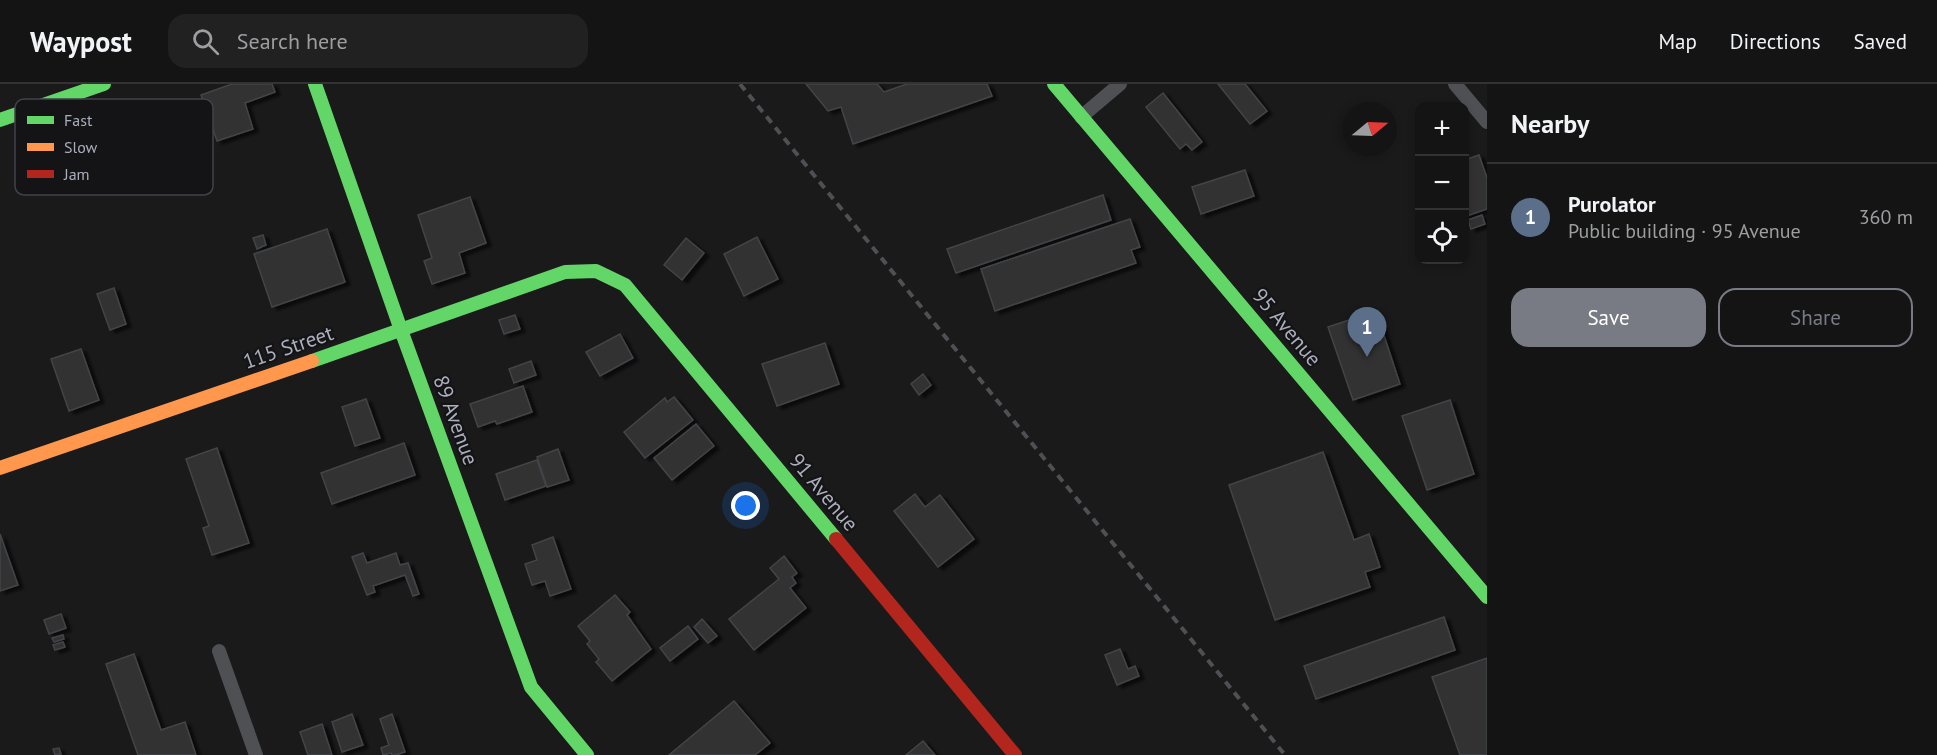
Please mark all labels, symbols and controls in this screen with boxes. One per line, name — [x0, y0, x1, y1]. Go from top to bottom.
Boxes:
search box — [168, 14, 588, 68]
text: Waypost — [30, 23, 132, 60]
icon: search — [189, 25, 222, 58]
text: Search here — [237, 27, 348, 55]
text: Map — [1658, 28, 1697, 55]
text: Directions — [1730, 28, 1821, 55]
text: Saved — [1854, 28, 1907, 55]
legend — [15, 99, 213, 195]
north arrow — [1343, 102, 1397, 156]
map controls — [1415, 102, 1469, 264]
button: + — [1415, 102, 1469, 156]
text: Nearby — [1511, 107, 1589, 140]
text: Fast — [64, 110, 93, 130]
text: Slow — [64, 137, 98, 157]
button: − — [1415, 156, 1469, 210]
text: Jam — [63, 164, 90, 184]
text: Purolator — [1568, 190, 1656, 218]
text: 1 — [1525, 204, 1536, 230]
text: 360 m — [1859, 204, 1913, 230]
button: locate — [1415, 210, 1469, 264]
text: Public building · 95 Avenue — [1568, 218, 1801, 244]
street label: 95 Avenue — [1247, 283, 1327, 371]
button: Save — [1511, 288, 1706, 347]
button: Share — [1718, 288, 1913, 347]
pin: 1 — [1348, 308, 1386, 357]
street label: 115 Street — [239, 319, 337, 375]
street label: 89 Avenue — [427, 371, 485, 469]
street label: 91 Avenue — [784, 448, 864, 536]
your location — [731, 491, 760, 520]

